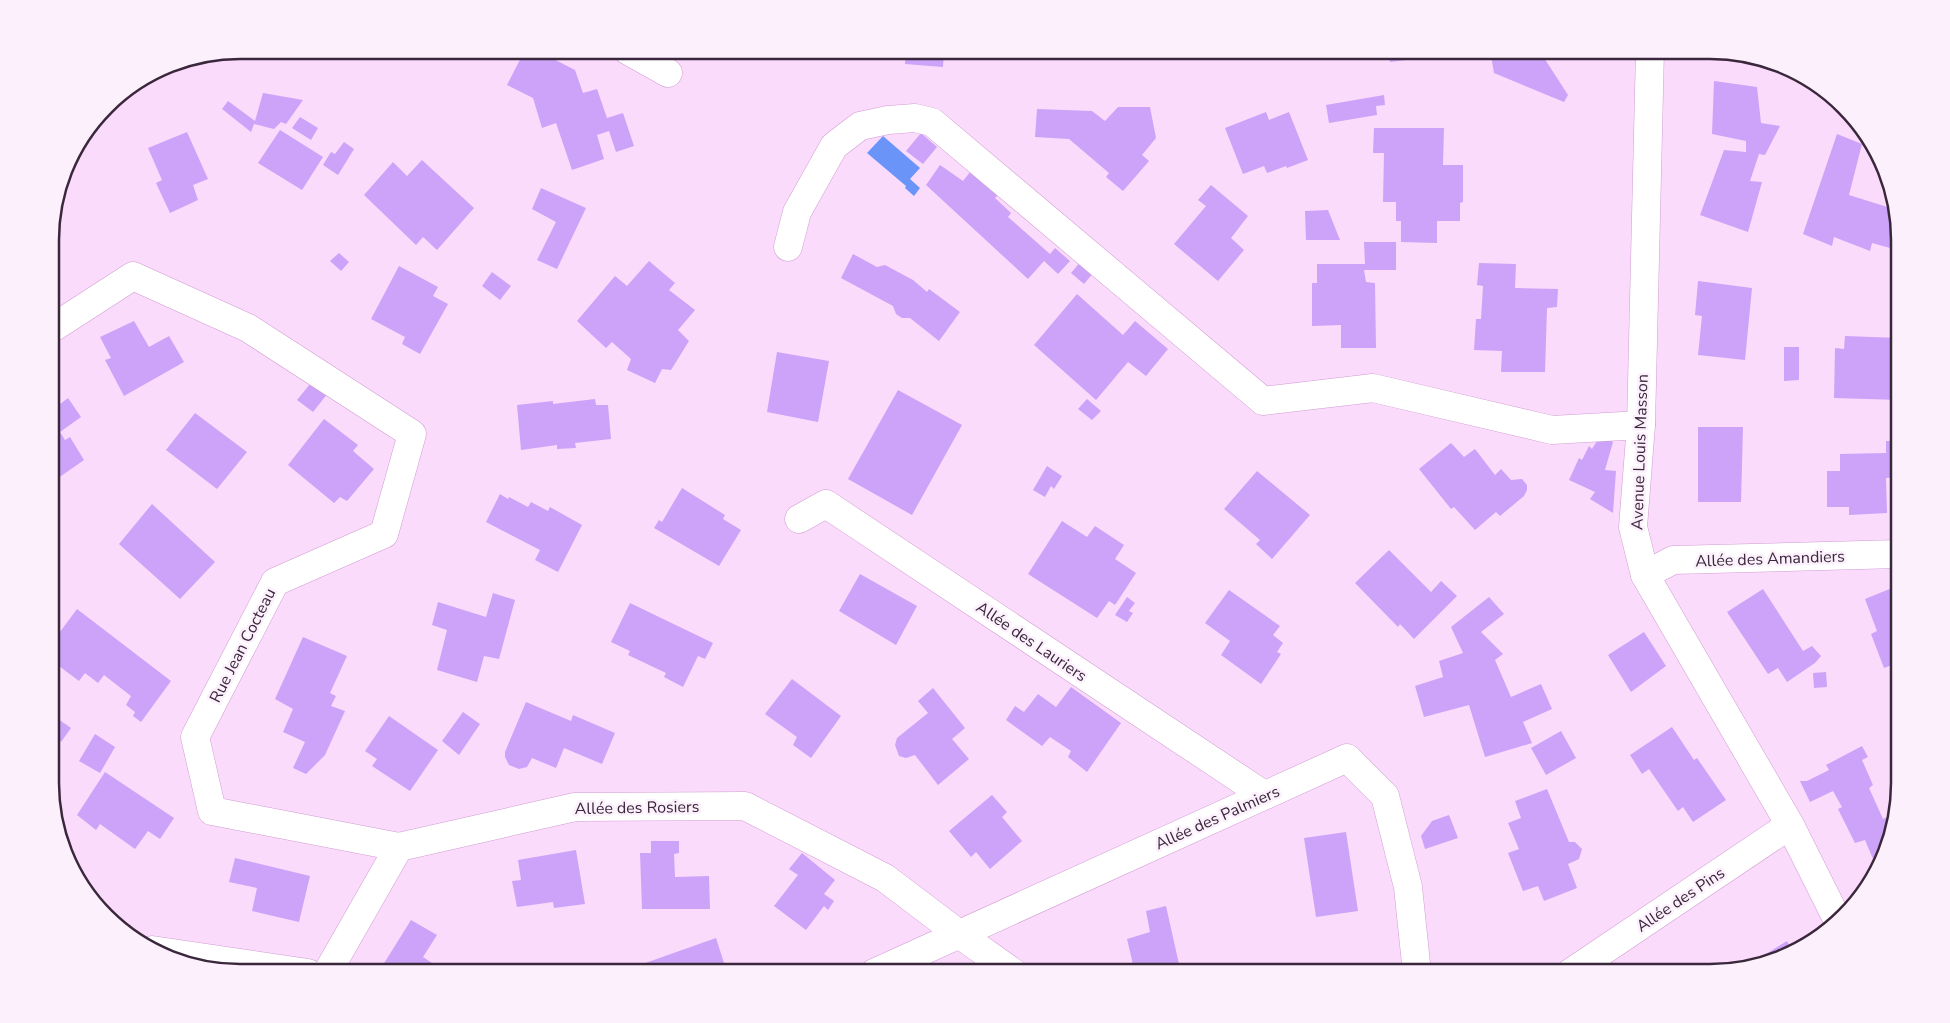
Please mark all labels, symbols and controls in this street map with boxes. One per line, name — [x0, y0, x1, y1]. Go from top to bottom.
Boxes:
street label: Avenue Louis Masson — [1626, 374, 1654, 530]
street label: Allée des Amandiers — [1695, 545, 1845, 573]
street label: Rue Jean Cocteau — [205, 584, 281, 706]
street label: Allée des Lauriers — [972, 597, 1091, 687]
street label: Allée des Palmiers — [1152, 781, 1283, 855]
street label: Allée des Rosiers — [575, 796, 699, 820]
street label: Allée des Pins — [1632, 862, 1729, 938]

